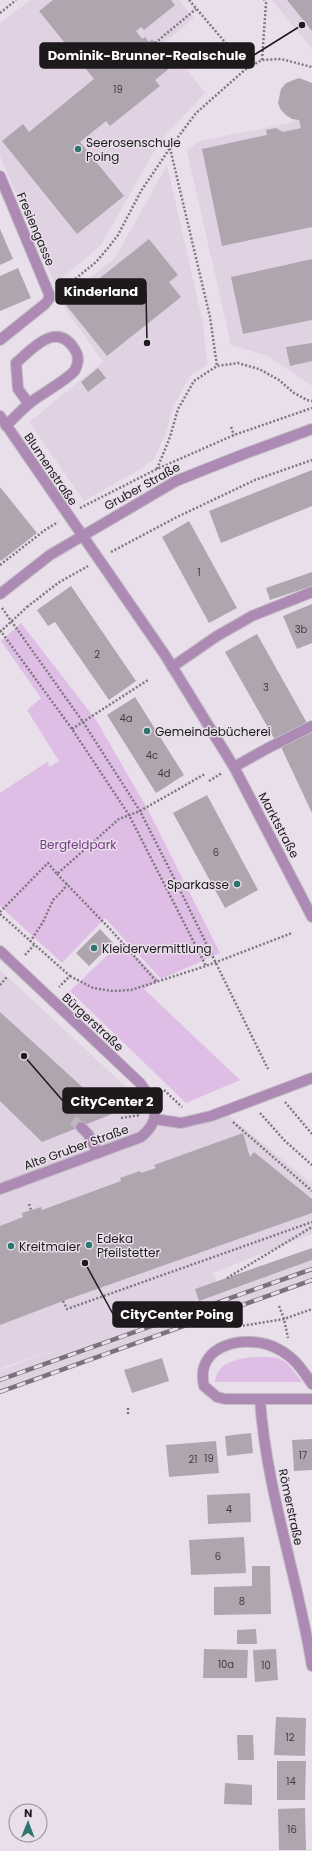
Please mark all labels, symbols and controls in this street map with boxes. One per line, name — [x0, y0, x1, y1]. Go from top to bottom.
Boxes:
callout: Dominik-Brunner-Realschule — [40, 43, 254, 68]
text: Dominik-Brunner-Realschule — [48, 46, 246, 65]
house number: 19 — [113, 82, 123, 97]
place label: Seerosenschule Poing — [86, 134, 181, 165]
marker: Seerosenschule Poing — [73, 144, 83, 154]
street label: Fresiengasse — [13, 190, 59, 268]
callout: Kinderland — [56, 279, 146, 304]
text: Kinderland — [64, 282, 138, 301]
street label: Blumenstraße — [20, 429, 82, 509]
street label: Gruber Straße — [101, 458, 183, 514]
house number: 1 — [197, 565, 201, 580]
house number: 3b — [295, 622, 308, 637]
house number: 2 — [94, 647, 100, 662]
house number: 3 — [263, 680, 269, 695]
house number: 4a — [119, 711, 133, 726]
place label: Gemeindebücherei — [155, 723, 271, 740]
marker: Gemeindebücherei — [142, 726, 152, 736]
house number: 4c — [146, 748, 158, 763]
house number: 4d — [157, 766, 171, 781]
street label: Marktstraße — [255, 789, 303, 861]
park label: Bergfeldpark — [40, 836, 117, 853]
house number: 6 — [213, 845, 219, 860]
place label: Sparkasse — [167, 876, 229, 893]
marker: Sparkasse — [232, 879, 242, 889]
place label: Kleidervermittlung — [102, 940, 212, 957]
marker: Kleidervermittlung — [89, 943, 99, 953]
street label: Bürgerstraße — [59, 989, 127, 1055]
callout: CityCenter 2 — [63, 1088, 162, 1113]
text: CityCenter 2 — [71, 1092, 154, 1111]
street label: Alte Gruber Straße — [21, 1120, 131, 1174]
place label: Edeka Pfeilstetter — [97, 1230, 160, 1261]
place label: Kreitmaier — [19, 1238, 81, 1255]
marker: Edeka Pfeilstetter — [84, 1240, 94, 1250]
marker: Kreitmaier — [6, 1241, 16, 1251]
callout: CityCenter Poing — [113, 1302, 242, 1327]
text: CityCenter Poing — [120, 1305, 234, 1324]
house number: 17 — [299, 1448, 308, 1463]
house number: 19 — [204, 1451, 214, 1466]
house number: 21 — [189, 1452, 197, 1467]
street label: Römerstraße — [275, 1467, 307, 1547]
house number: 4 — [226, 1502, 232, 1517]
house number: 6 — [215, 1549, 221, 1564]
house number: 8 — [239, 1594, 245, 1609]
house number: 10a — [218, 1657, 234, 1672]
house number: 10 — [261, 1658, 271, 1673]
house number: 12 — [286, 1730, 295, 1745]
house number: 14 — [286, 1774, 296, 1789]
north arrow — [8, 1803, 48, 1843]
text: N — [24, 1805, 32, 1821]
house number: 16 — [287, 1822, 297, 1837]

